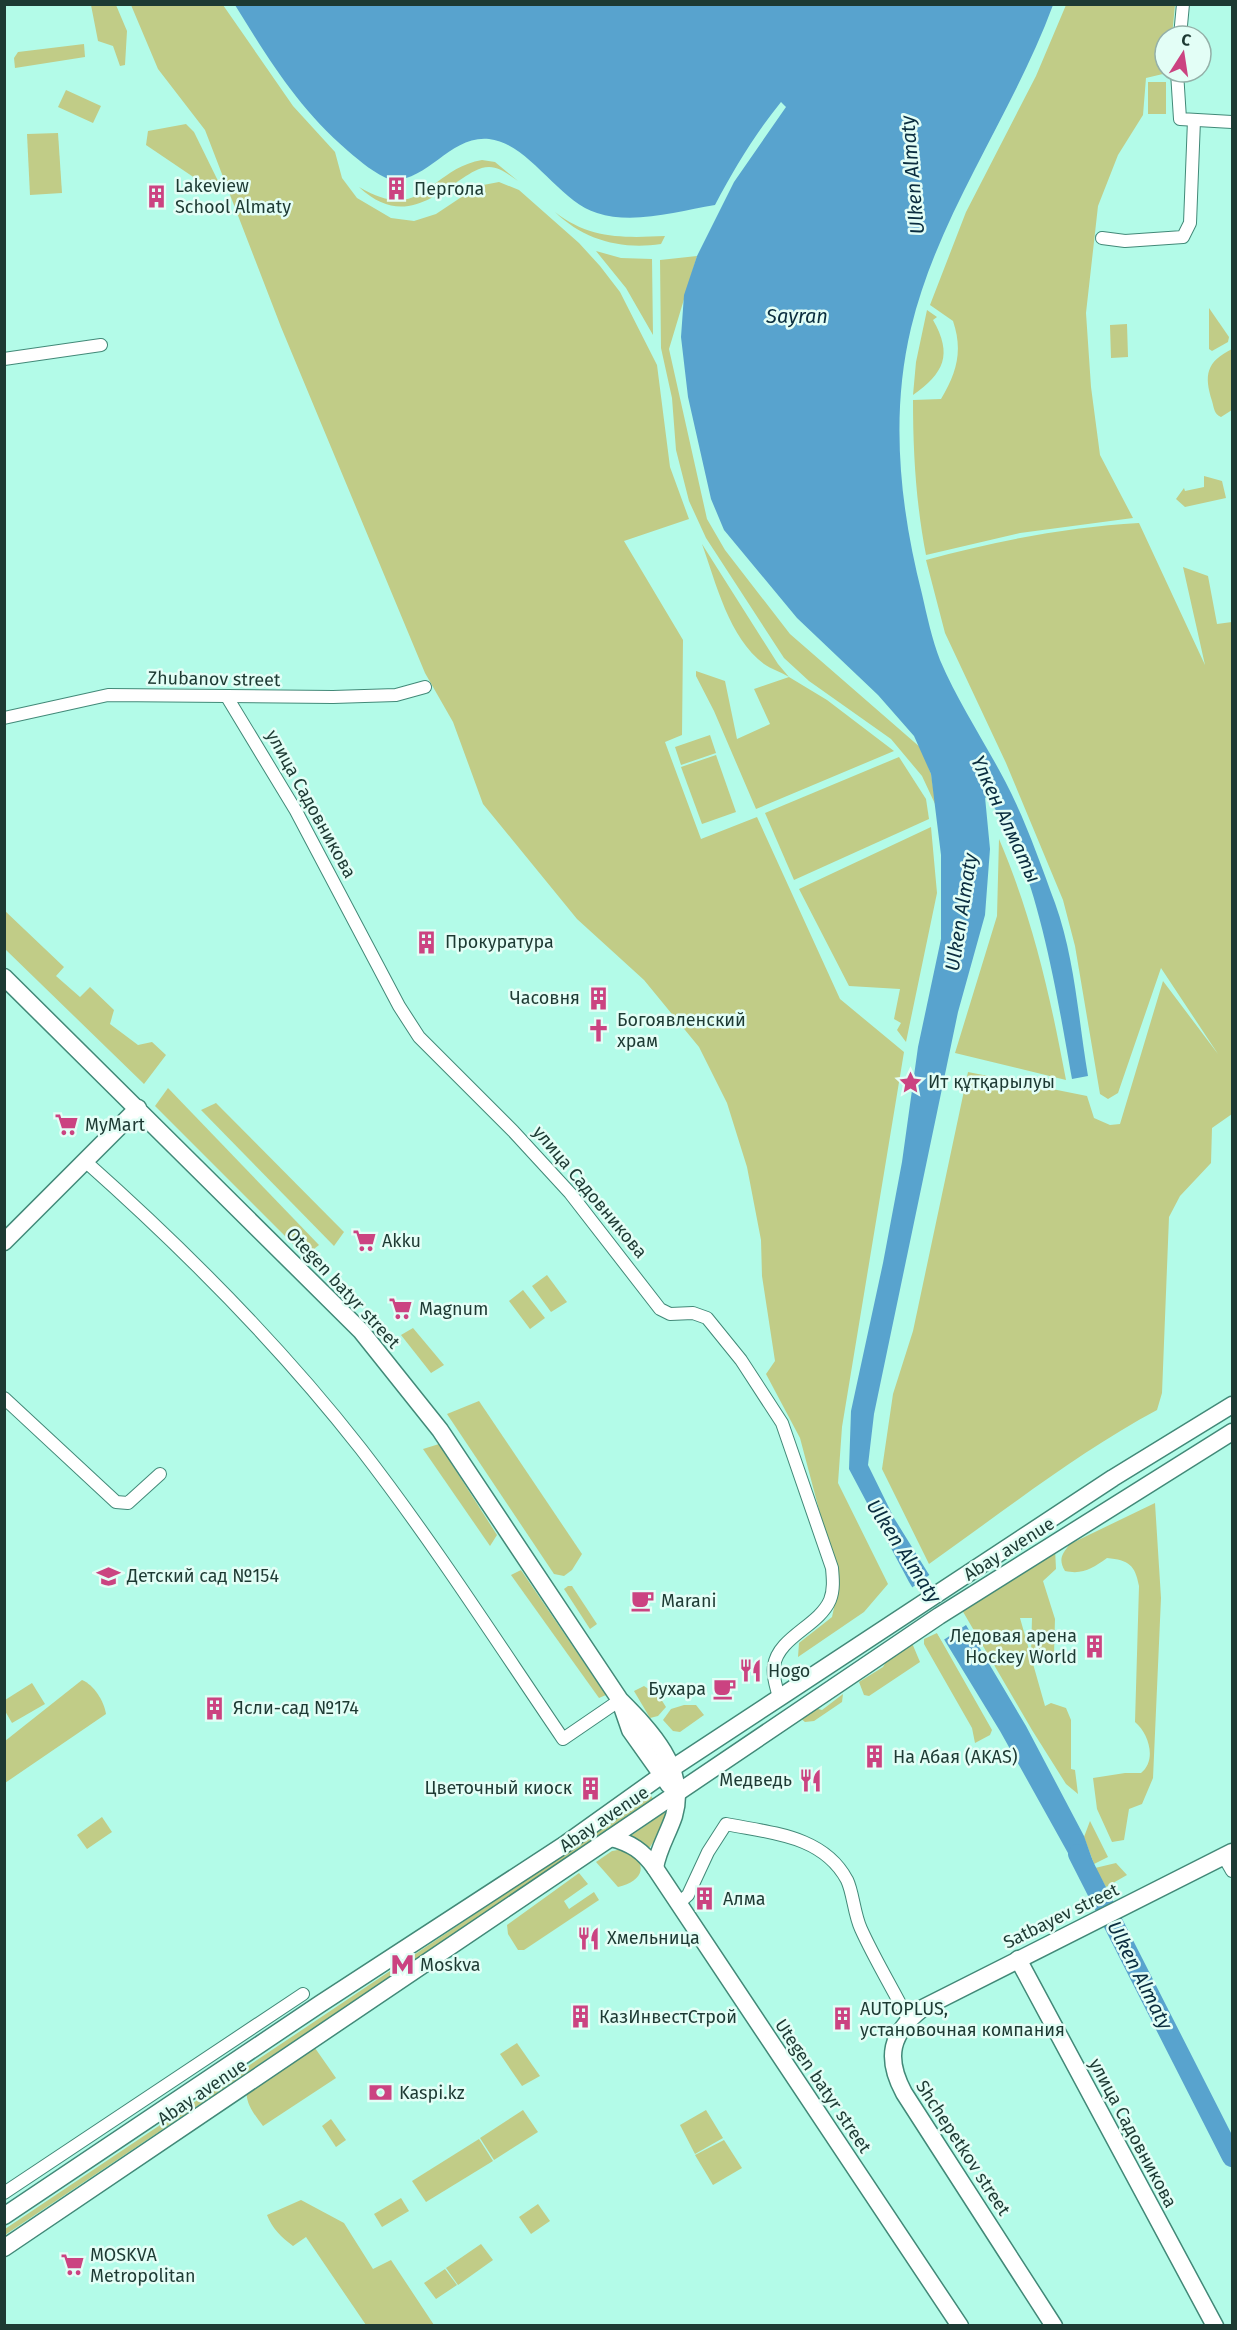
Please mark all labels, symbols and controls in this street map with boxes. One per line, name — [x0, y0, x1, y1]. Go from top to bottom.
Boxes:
north arrow — [1153, 24, 1213, 84]
text: С — [1180, 30, 1193, 50]
water label: Ulken Almaty — [895, 113, 929, 235]
place label: Lakeview School Almaty — [175, 175, 291, 218]
building icon: Пергола — [383, 176, 409, 202]
place label: Пергола — [414, 178, 484, 200]
building icon: Lakeview School Almaty — [144, 183, 170, 209]
water label: Sayran — [765, 304, 828, 328]
street label: Zhubanov street — [147, 667, 281, 691]
street label: улица Садовникова — [261, 726, 361, 882]
water label: Үлкен Алматы — [966, 752, 1046, 886]
water label: Ulken Almaty — [940, 850, 982, 973]
building icon: Прокуратура — [414, 929, 440, 955]
place label: Прокуратура — [445, 931, 554, 953]
building icon: Часовня — [585, 985, 611, 1011]
place label: Часовня — [510, 987, 580, 1009]
place label: Богоявленский храм — [617, 1009, 746, 1052]
church icon: Богоявленский храм — [586, 1017, 612, 1043]
place icon: Ит құтқарылуы — [897, 1069, 923, 1095]
place label: Ит құтқарылуы — [928, 1071, 1055, 1093]
supermarket icon: MyMart — [54, 1112, 80, 1138]
place label: MyMart — [85, 1114, 146, 1136]
street label: улица Садовникова — [528, 1121, 652, 1263]
street label: Otegen batyr street — [281, 1223, 405, 1353]
supermarket icon: Akku — [351, 1228, 377, 1254]
place label: Akku — [382, 1230, 421, 1252]
supermarket icon: Magnum — [388, 1296, 414, 1322]
place label: Magnum — [419, 1298, 488, 1320]
water label: Ulken Almaty — [862, 1495, 947, 1609]
street label: Abay avenue — [960, 1512, 1058, 1586]
school or university icon: Детский сад №154 — [96, 1563, 122, 1589]
place label: Детский сад №154 — [126, 1565, 279, 1587]
cafe icon: Marani — [630, 1588, 656, 1614]
place label: Marani — [661, 1590, 717, 1612]
place label: Ледовая арена Hockey World — [950, 1625, 1077, 1668]
building icon: Ледовая арена Hockey World — [1082, 1633, 1108, 1659]
restaurant icon: Hogo — [737, 1658, 763, 1684]
place label: Hogo — [768, 1660, 810, 1682]
cafe icon: Бухара — [711, 1676, 737, 1702]
place label: Бухара — [648, 1678, 706, 1700]
building icon: Ясли-сад №174 — [202, 1695, 228, 1721]
place label: Ясли-сад №174 — [233, 1697, 359, 1719]
building icon: На Абая (AKAS) — [862, 1744, 888, 1770]
place label: На Абая (AKAS) — [893, 1746, 1018, 1768]
restaurant icon: Медведь — [797, 1767, 823, 1793]
place label: Медведь — [719, 1769, 792, 1791]
building icon: Цветочный киоск — [577, 1775, 603, 1801]
place label: Цветочный киоск — [424, 1777, 573, 1799]
street label: Abay avenue — [555, 1781, 653, 1857]
street label: Satbayev street — [1000, 1878, 1123, 1953]
building icon: Алма — [692, 1886, 718, 1912]
place label: Алма — [723, 1888, 766, 1910]
water label: Ulken Almaty — [1102, 1917, 1178, 2035]
restaurant icon: Хмельница — [576, 1925, 602, 1951]
place label: Хмельница — [607, 1927, 700, 1949]
metro station icon: Moskva — [389, 1952, 415, 1978]
place label: Moskva — [420, 1954, 481, 1976]
place label: AUTOPLUS, установочная компания — [860, 1998, 1065, 2041]
building icon: КазИнвестСтрой — [568, 2004, 594, 2030]
place label: КазИнвестСтрой — [599, 2006, 737, 2028]
building icon: AUTOPLUS, установочная компания — [829, 2006, 855, 2032]
street label: Utegen batyr street — [770, 2015, 876, 2158]
street label: Abay avenue — [153, 2054, 251, 2130]
street label: улица Садовникова — [1084, 2054, 1182, 2212]
street label: Shchepetkov street — [911, 2076, 1015, 2220]
bank icon: Kaspi.kz — [368, 2080, 394, 2106]
place label: Kaspi.kz — [399, 2082, 465, 2104]
place label: MOSKVA Metropolitan — [90, 2244, 196, 2287]
supermarket icon: MOSKVA Metropolitan — [59, 2252, 85, 2278]

